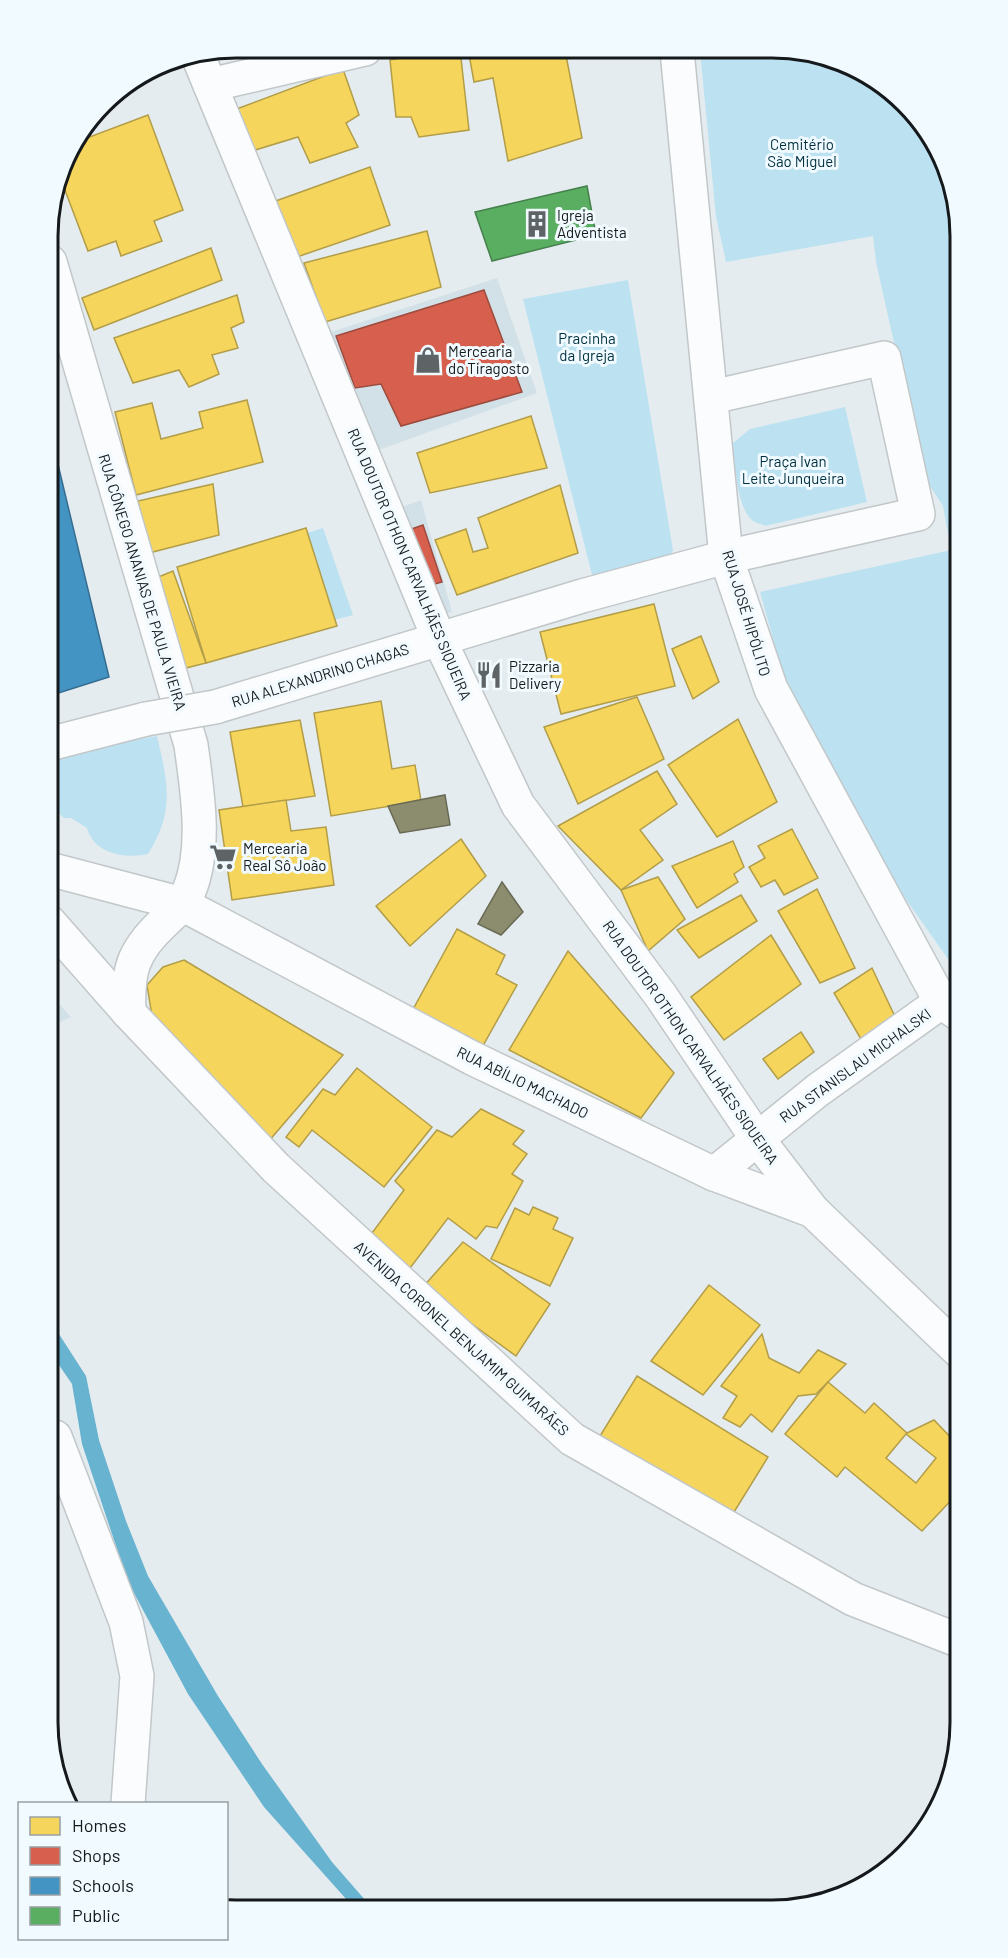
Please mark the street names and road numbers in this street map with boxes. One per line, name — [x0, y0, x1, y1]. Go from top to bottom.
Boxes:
street label: RUA DOUTOR OTHON CARVALHÃES SIQUEIRA — [344, 425, 476, 703]
street label: RUA CÔNEGO ANANIAS DE PAULA VIEIRA — [95, 452, 191, 712]
street label: RUA JOSÉ HIPÓLITO — [719, 548, 775, 678]
street label: RUA ALEXANDRINO CHAGAS — [229, 639, 411, 711]
street label: RUA DOUTOR OTHON CARVALHÃES SIQUEIRA — [599, 917, 783, 1167]
street label: RUA STANISLAU MICHALSKI — [776, 1004, 934, 1126]
street label: RUA ABÍLIO MACHADO — [454, 1042, 592, 1122]
street label: AVENIDA CORONEL BENJAMIM GUIMARÃES — [351, 1237, 573, 1439]

